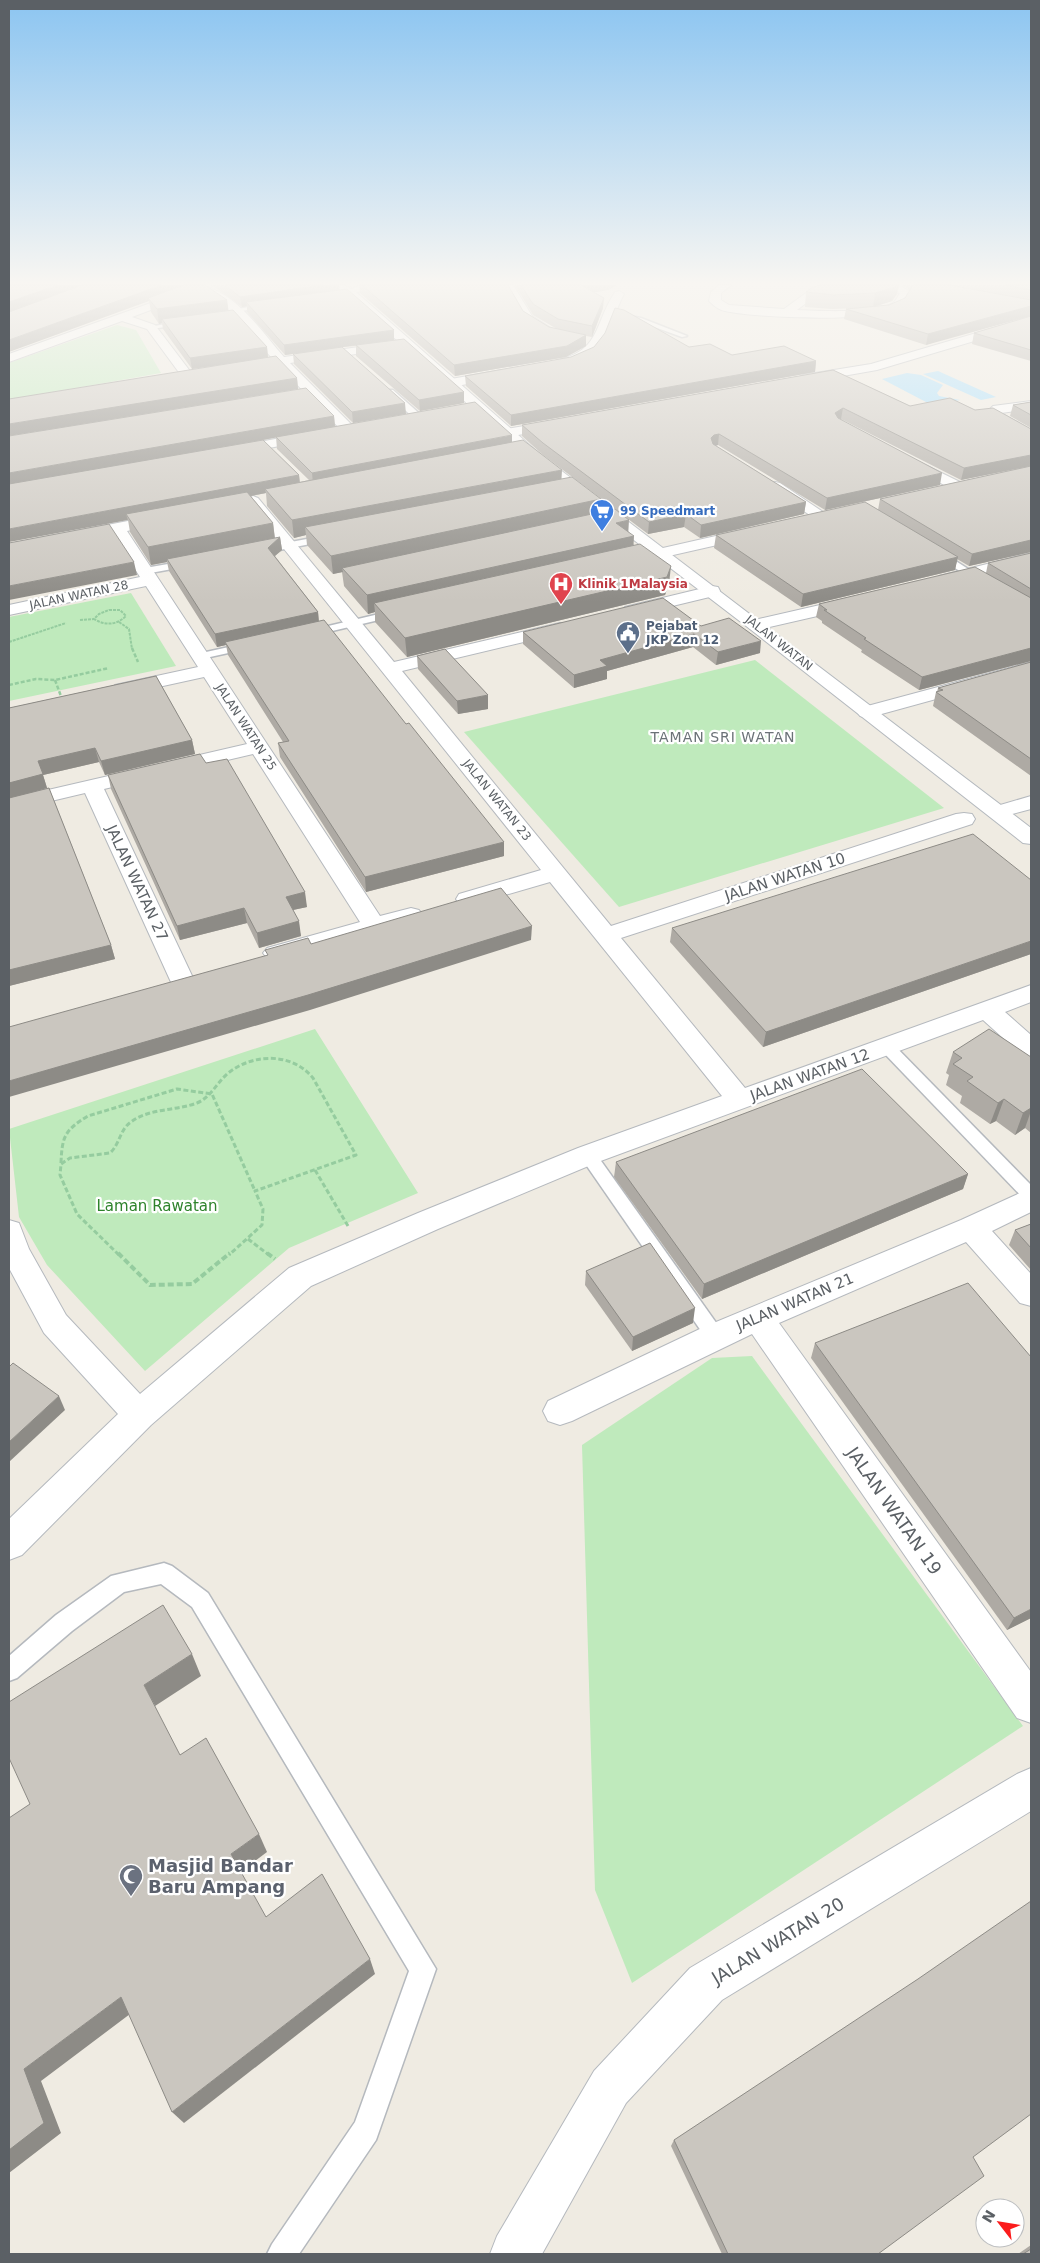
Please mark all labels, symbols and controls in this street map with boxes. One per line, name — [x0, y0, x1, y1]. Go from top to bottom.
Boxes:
supermarket icon: 99 Speedmart — [589, 498, 615, 532]
place label: 99 Speedmart — [620, 504, 715, 518]
hospital icon: Klinik 1Malaysia — [548, 571, 574, 605]
place label: Klinik 1Malaysia — [578, 577, 688, 591]
street label: JALAN WATAN 28 — [27, 578, 130, 613]
street label: JALAN WATAN — [742, 612, 815, 674]
place label: Pejabat JKP Zon 12 — [645, 619, 719, 647]
public building icon: Pejabat JKP Zon 12 — [615, 620, 641, 654]
street label: JALAN WATAN 25 — [212, 680, 279, 773]
district label: TAMAN SRI WATAN — [650, 729, 795, 745]
street label: JALAN WATAN 23 — [459, 756, 534, 844]
street label: JALAN WATAN 27 — [102, 821, 172, 944]
street label: JALAN WATAN 10 — [721, 849, 848, 905]
street label: JALAN WATAN 12 — [747, 1045, 872, 1105]
park label: Laman Rawatan — [97, 1197, 217, 1215]
street label: JALAN WATAN 21 — [733, 1269, 856, 1335]
street label: JALAN WATAN 19 — [842, 1442, 946, 1579]
place label: Masjid Bandar Baru Ampang — [148, 1855, 293, 1897]
mosque icon: Masjid Bandar Baru Ampang — [118, 1863, 144, 1897]
street label: JALAN WATAN 20 — [707, 1893, 848, 1989]
north arrow — [975, 2198, 1025, 2248]
text: N — [979, 2207, 999, 2225]

